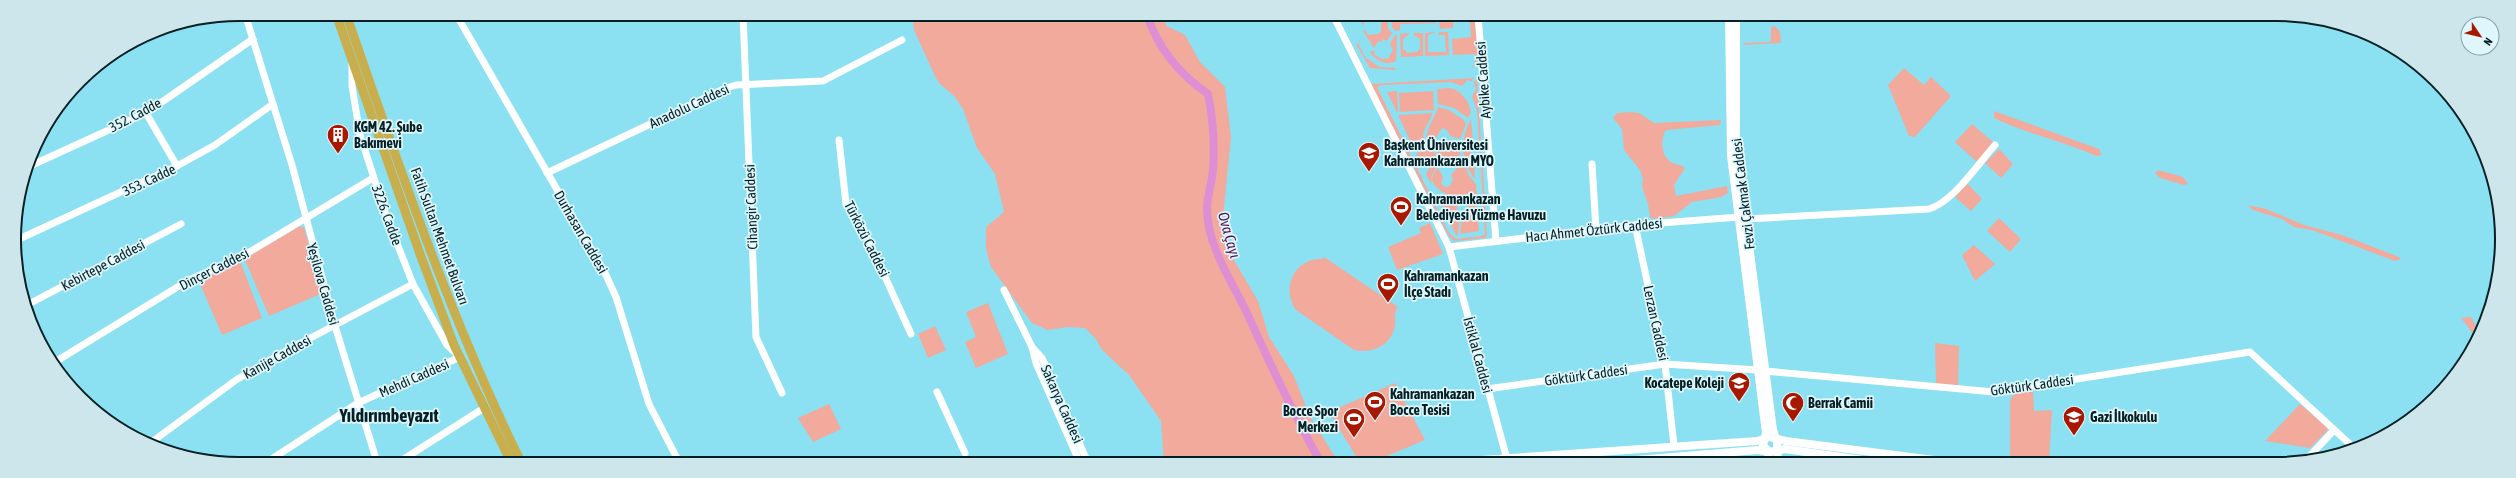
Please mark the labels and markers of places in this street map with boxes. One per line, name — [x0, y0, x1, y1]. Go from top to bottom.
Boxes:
place label: KGM 42. Şube Bakımevi — [354, 119, 422, 151]
building icon: KGM 42. Şube Bakımevi — [325, 122, 351, 155]
place label: Başkent Üniversitesi Kahramankazan MYO — [1384, 137, 1494, 169]
school or university icon: Başkent Üniversitesi Kahramankazan MYO — [1356, 140, 1382, 173]
place label: Kahramankazan Belediyesi Yüzme Havuzu — [1416, 191, 1546, 223]
sports icon: Kahramankazan Belediyesi Yüzme Havuzu — [1388, 194, 1414, 227]
place label: Kahramankazan İlçe Stadı — [1404, 268, 1489, 300]
sports icon: Kahramankazan İlçe Stadı — [1375, 271, 1401, 304]
school or university icon: Kocatepe Koleji — [1726, 370, 1752, 403]
place label: Kocatepe Koleji — [1644, 375, 1724, 391]
place label: Kahramankazan Bocce Tesisi — [1390, 386, 1475, 418]
sports icon: Kahramankazan Bocce Tesisi — [1362, 389, 1388, 422]
mosque icon: Berrak Camii — [1780, 390, 1806, 423]
place label: Berrak Camii — [1808, 395, 1873, 411]
place label: Bocce Spor Merkezi — [1283, 403, 1339, 435]
school or university icon: Gazi İlkokulu — [2061, 404, 2087, 437]
sports icon: Bocce Spor Merkezi — [1341, 406, 1367, 439]
place label: Gazi İlkokulu — [2090, 408, 2157, 425]

